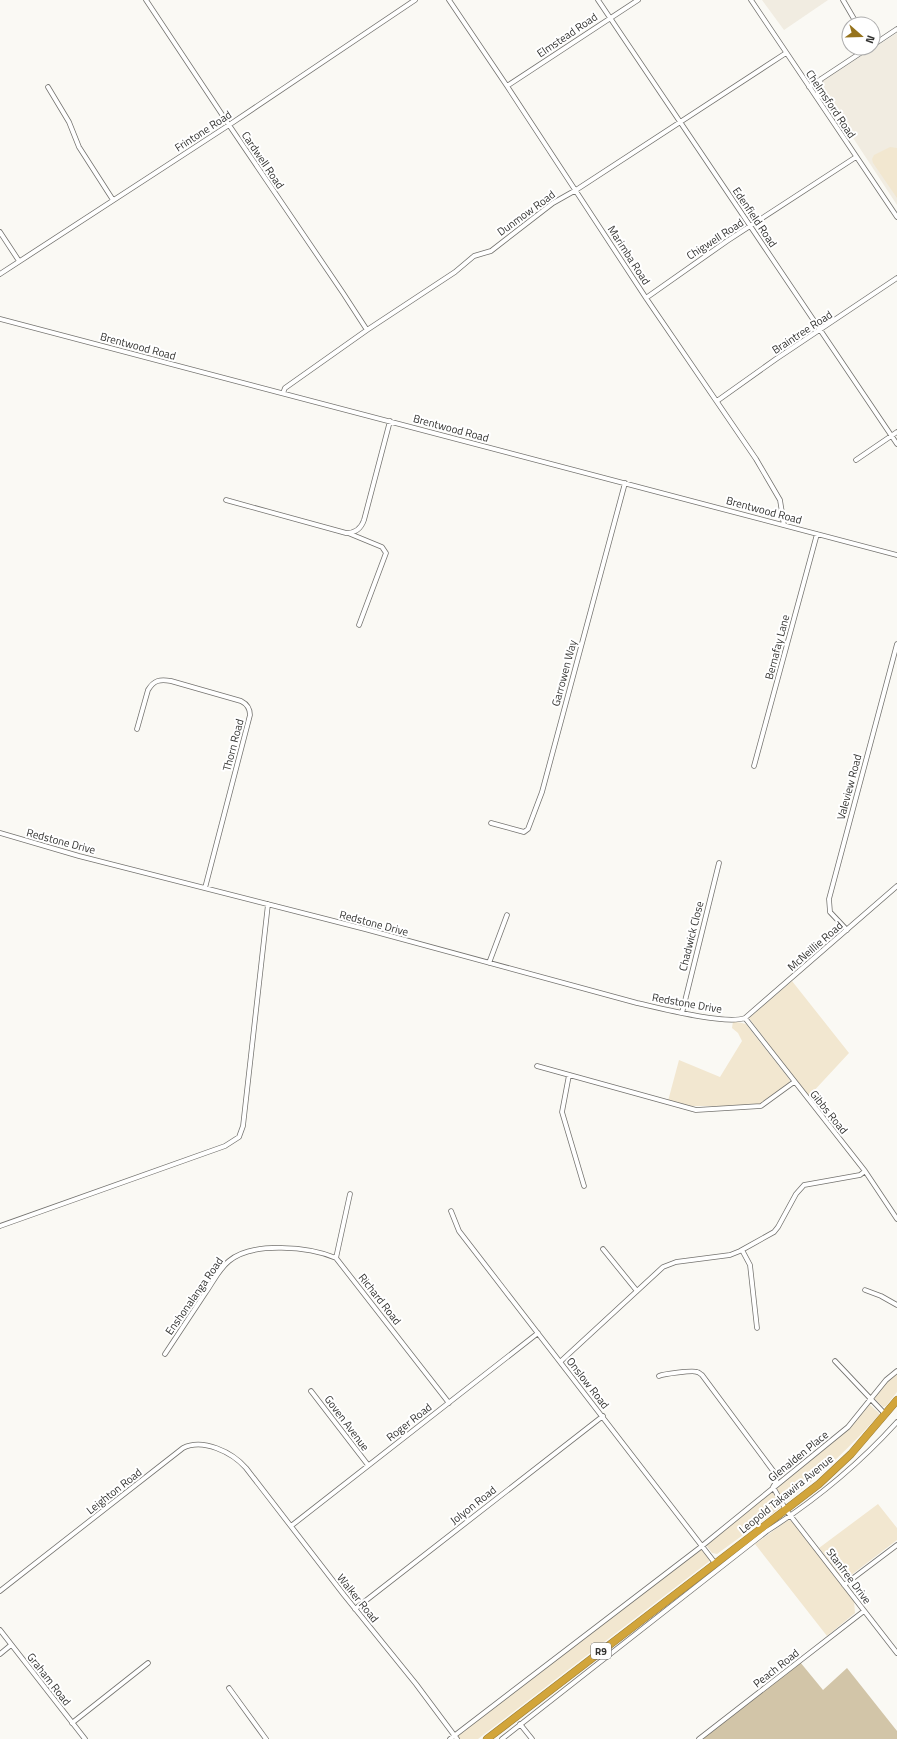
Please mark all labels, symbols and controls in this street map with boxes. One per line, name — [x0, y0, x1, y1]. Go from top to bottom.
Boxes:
street label: Elmstead Road — [534, 9, 601, 61]
north arrow — [841, 16, 881, 56]
text: N — [862, 33, 879, 46]
street label: Chelmsford Road — [802, 67, 860, 142]
street label: Frintone Road — [171, 106, 235, 155]
street label: Cardwell Road — [238, 128, 288, 192]
street label: Edenfield Road — [729, 184, 781, 250]
street label: Dunmow Road — [494, 186, 559, 240]
street label: Chigwell Road — [683, 214, 747, 263]
street label: Marimba Road — [604, 222, 654, 288]
street label: Braintree Road — [769, 306, 836, 358]
street label: Brentwood Road — [98, 328, 178, 364]
street label: Brentwood Road — [411, 410, 491, 446]
street label: Brentwood Road — [724, 492, 804, 528]
street label: Bernafay Lane — [761, 612, 793, 681]
street label: Garrowen Way — [547, 637, 581, 708]
street label: Thorn Road — [218, 717, 248, 773]
street label: Valeview Road — [833, 752, 866, 822]
street label: Redstone Drive — [25, 824, 98, 858]
street label: Chadwick Close — [675, 899, 708, 973]
street label: Redstone Drive — [338, 906, 411, 940]
street label: McNeillie Road — [784, 917, 846, 975]
street label: Redstone Drive — [651, 989, 724, 1017]
street label: Gibbs Road — [806, 1087, 852, 1137]
street label: Enshonalanga Road — [161, 1254, 227, 1338]
street label: Richard Road — [355, 1270, 405, 1328]
street label: Onslow Road — [563, 1354, 613, 1412]
street label: Goven Avenue — [321, 1392, 374, 1455]
street label: Roger Road — [383, 1399, 435, 1445]
street label: Glenalden Place — [764, 1426, 832, 1485]
street label: Leopold Takawira Avenue — [736, 1451, 837, 1537]
street label: Leighton Road — [83, 1464, 145, 1518]
street label: Jolyon Road — [447, 1482, 500, 1528]
street label: Stanfree Drive — [823, 1545, 876, 1608]
street label: Walker Road — [333, 1570, 383, 1626]
road number: R9 — [591, 1643, 611, 1659]
street label: Peach Road — [750, 1645, 803, 1691]
street label: Graham Road — [23, 1649, 75, 1709]

